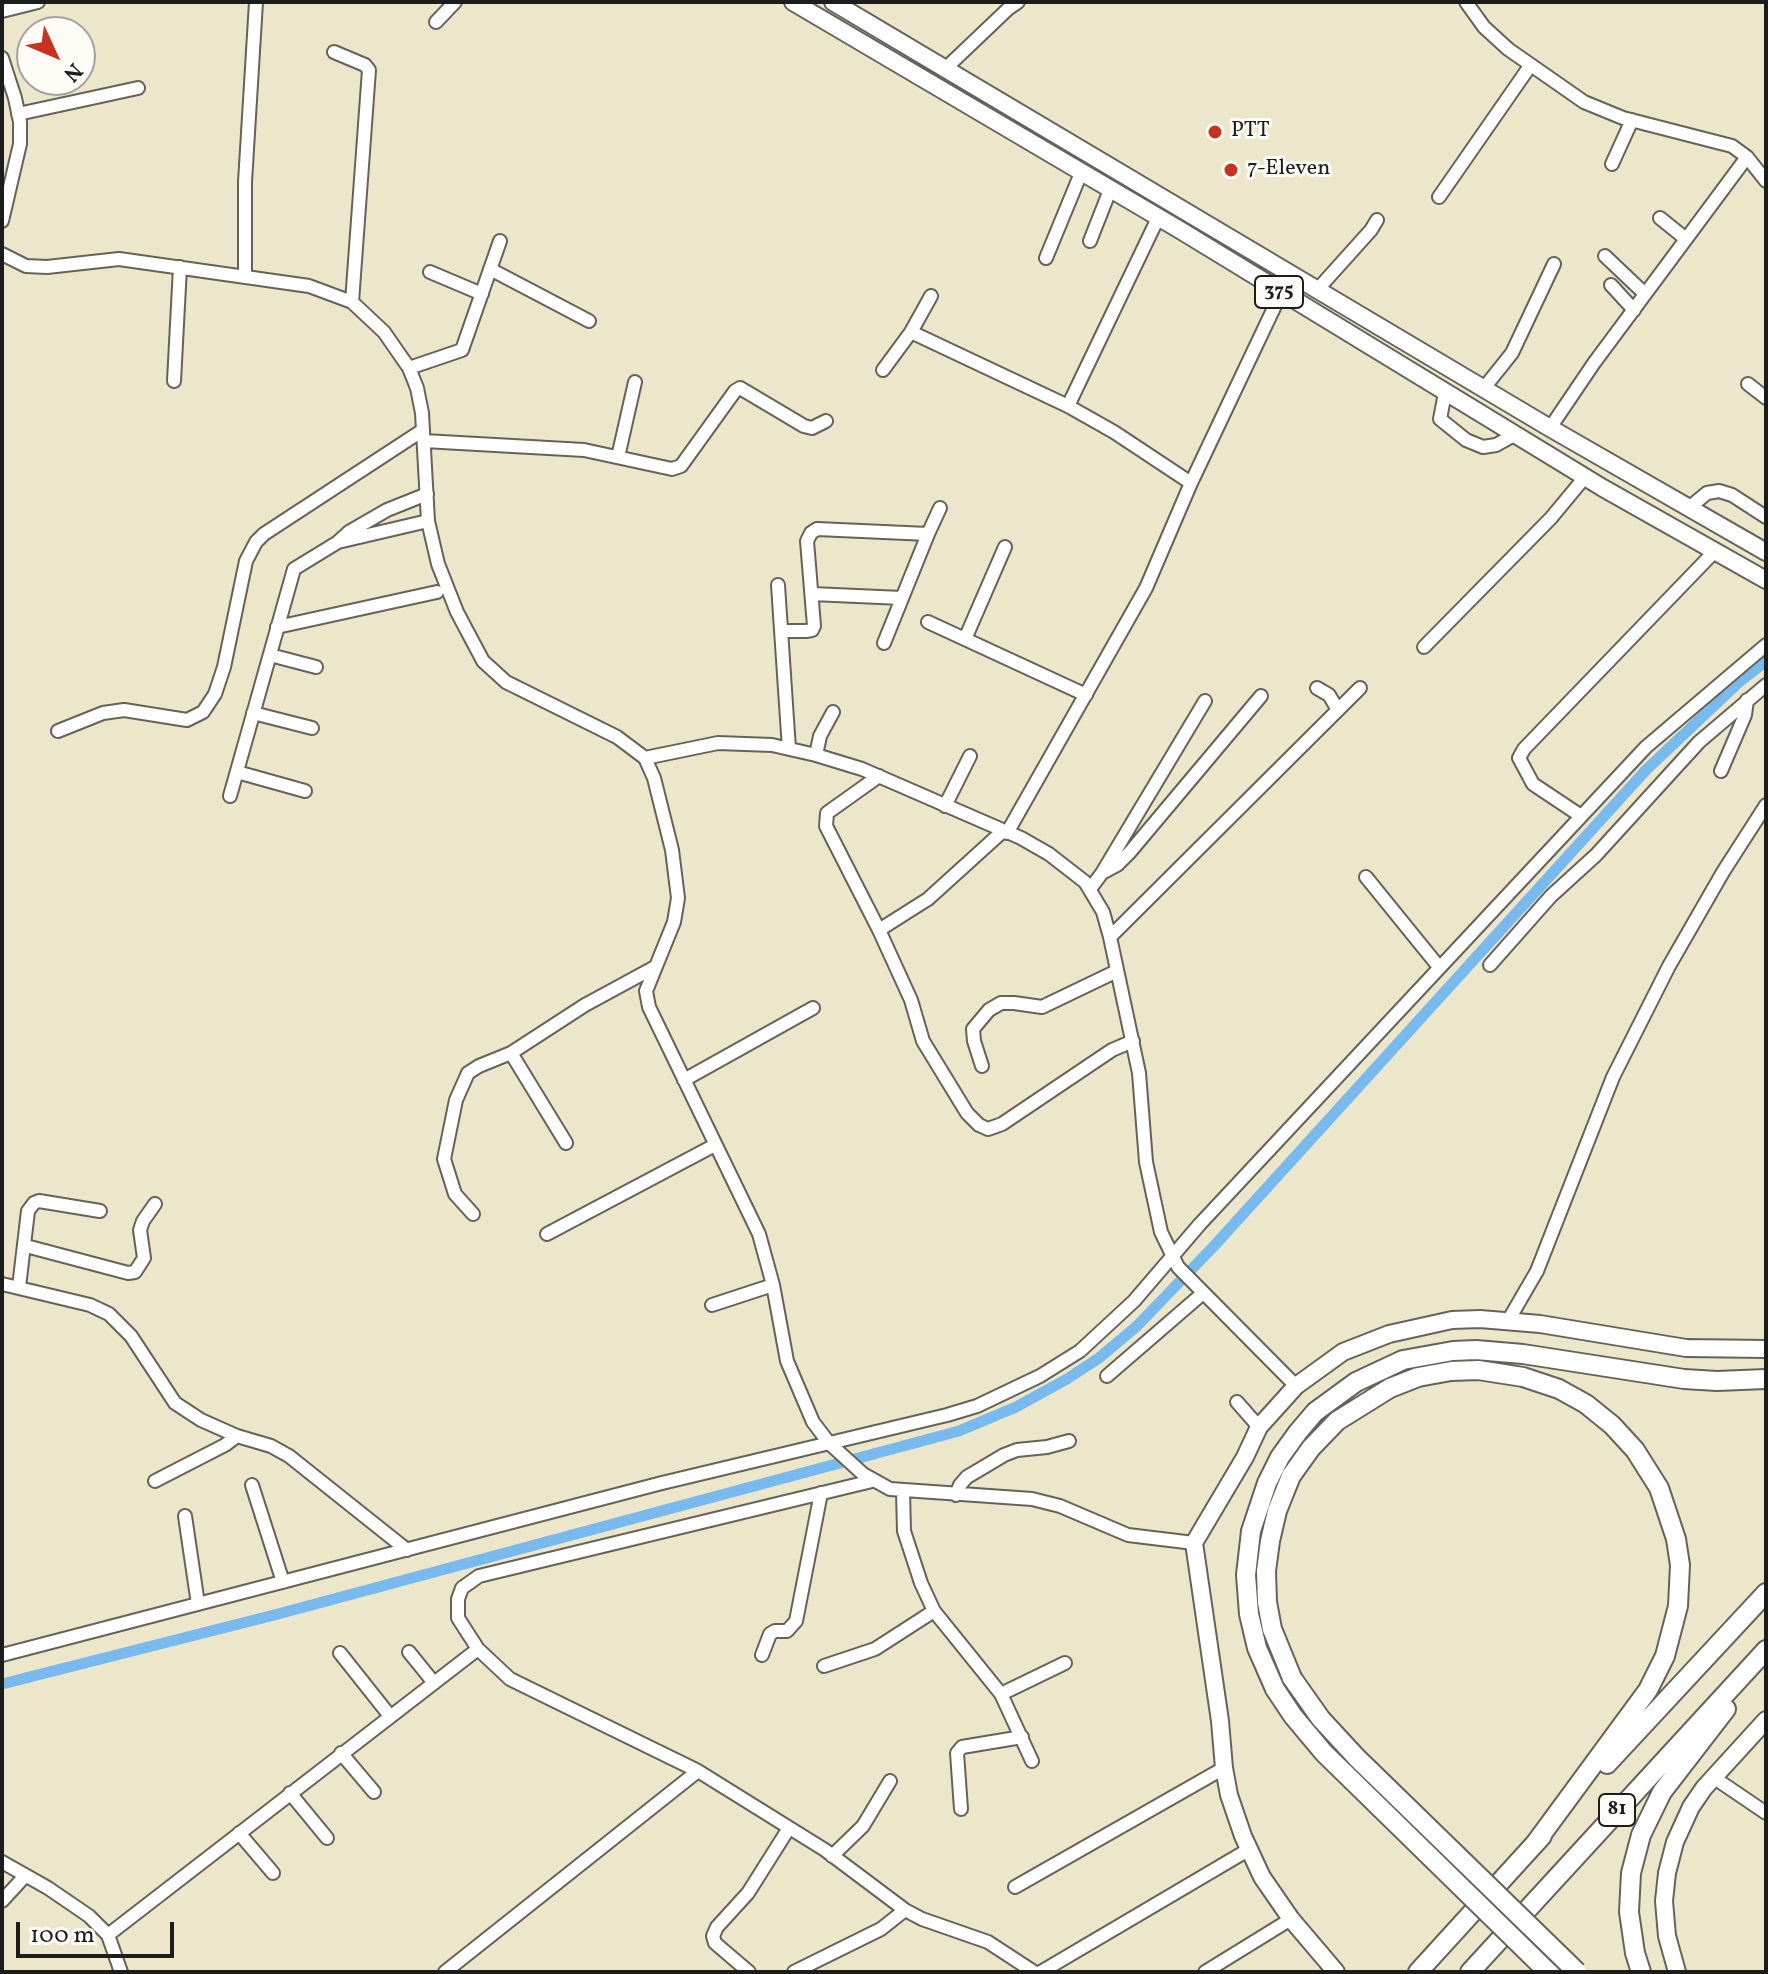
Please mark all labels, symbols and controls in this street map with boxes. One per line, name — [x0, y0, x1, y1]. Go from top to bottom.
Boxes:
north arrow — [16, 16, 96, 96]
text: N — [55, 55, 89, 88]
place label: PTT — [1231, 119, 1270, 145]
marker: PTT — [1206, 123, 1224, 141]
place label: 7-Eleven — [1247, 157, 1330, 183]
marker: 7-Eleven — [1222, 161, 1240, 179]
road number: 375 — [1255, 276, 1303, 308]
road number: 81 — [1599, 1794, 1635, 1826]
scale bar — [20, 1906, 178, 1956]
text: 100 m — [30, 1919, 95, 1953]

